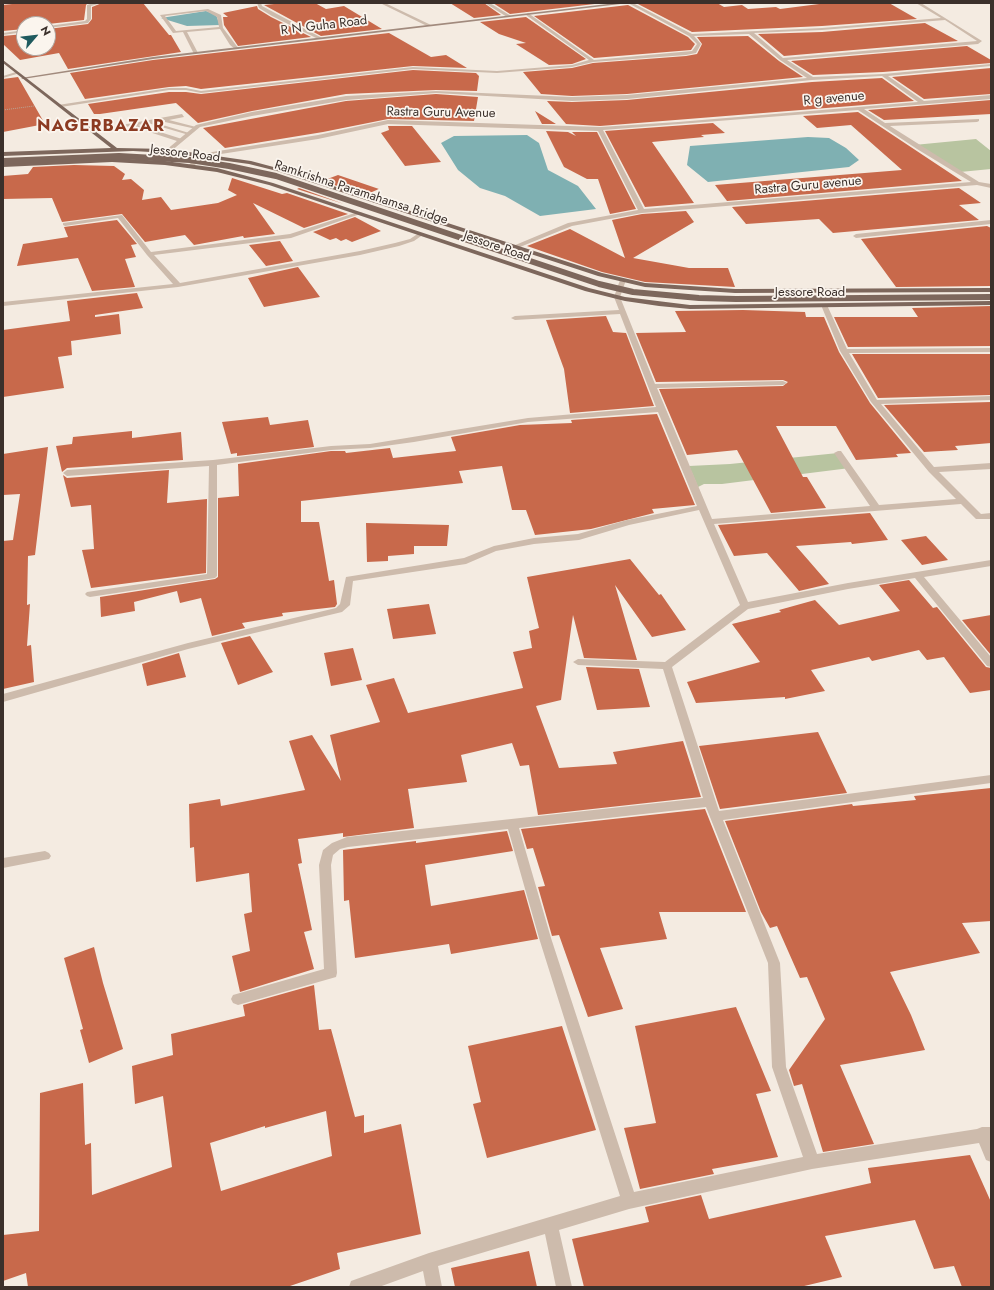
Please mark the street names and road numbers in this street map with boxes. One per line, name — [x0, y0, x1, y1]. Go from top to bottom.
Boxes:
street label: R N Guha Road — [280, 13, 368, 39]
street label: R g avenue — [803, 89, 865, 109]
street label: Rastra Guru Avenue — [386, 104, 496, 122]
street label: Jessore Road — [149, 142, 221, 166]
street label: Ramkrishna Paramahamsa Bridge — [272, 158, 450, 228]
street label: Rastra Guru avenue — [754, 174, 862, 198]
street label: Jessore Road — [461, 228, 533, 266]
street label: Jessore Road — [775, 285, 845, 301]

